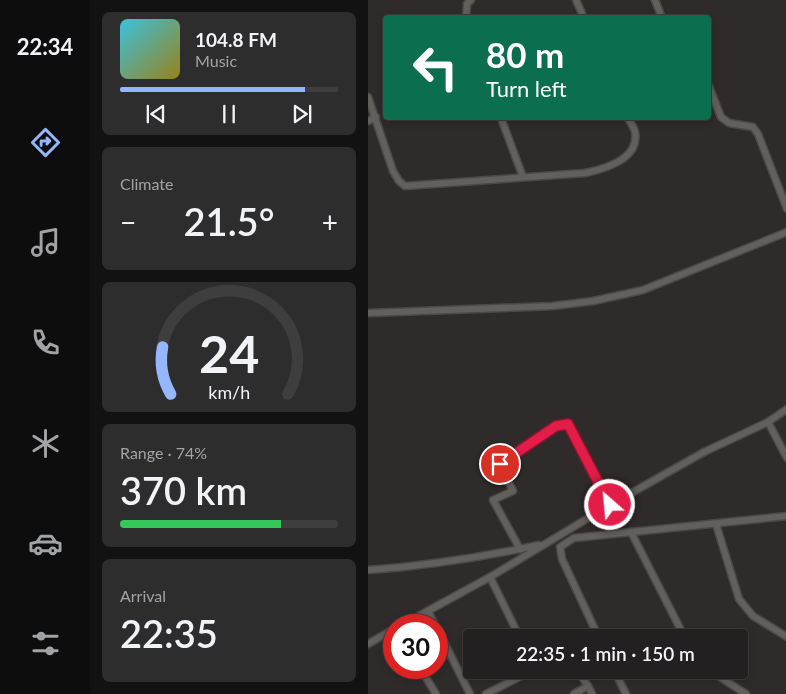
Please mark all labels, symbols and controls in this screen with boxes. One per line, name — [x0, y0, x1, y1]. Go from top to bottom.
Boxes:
text: 104.8 FM — [195, 28, 277, 51]
text: 22:34 — [17, 33, 73, 60]
text: 80 m — [486, 33, 564, 75]
icon: left — [403, 35, 468, 100]
text: Music — [195, 51, 237, 70]
text: Turn left — [486, 75, 567, 102]
icon: previous — [142, 100, 170, 128]
icon: pause — [215, 100, 243, 128]
icon: next — [288, 100, 316, 128]
icon: directions — [28, 125, 63, 160]
text: Climate — [120, 174, 173, 193]
text: 21.5° — [184, 198, 274, 244]
text: − — [120, 205, 136, 239]
text: + — [322, 205, 338, 239]
icon: music — [28, 225, 63, 260]
text: 24 — [199, 322, 259, 384]
icon: phone — [28, 325, 63, 360]
text: km/h — [208, 381, 250, 403]
icon: climate — [28, 426, 63, 461]
text: Range · 74% — [120, 443, 207, 462]
pin — [479, 443, 521, 485]
icon: arrive — [486, 450, 514, 478]
text: 370 km — [120, 467, 247, 513]
position arrow — [583, 478, 635, 530]
icon: car — [28, 526, 63, 561]
text: Arrival — [120, 586, 166, 605]
text: 22:35 — [120, 610, 218, 656]
speed limit sign: 30 — [383, 614, 448, 679]
icon: filters — [28, 626, 63, 661]
text: 22:35 · 1 min · 150 m — [516, 642, 695, 665]

